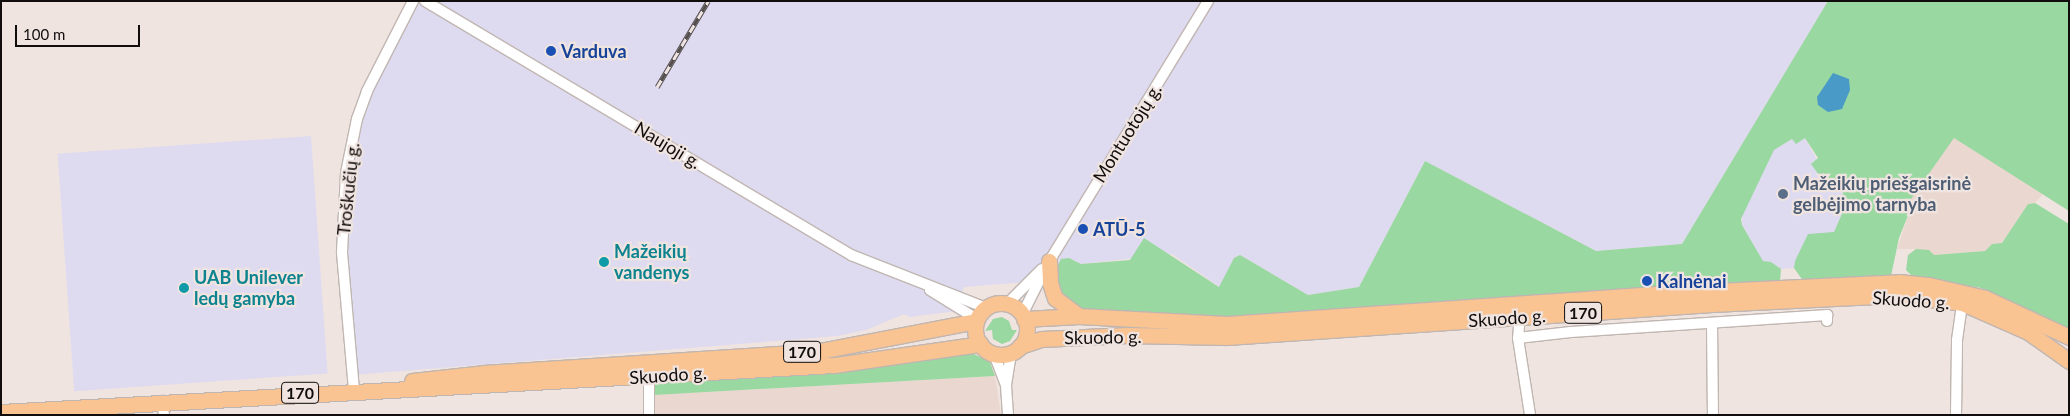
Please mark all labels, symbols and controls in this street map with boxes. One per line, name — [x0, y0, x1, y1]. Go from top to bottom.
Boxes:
scale bar — [18, 15, 142, 47]
text: 100 m — [23, 25, 65, 43]
place label: Varduva — [561, 40, 627, 62]
marker: Varduva — [545, 45, 557, 57]
street label: Montuotojų g. — [1088, 80, 1166, 186]
street label: Naujoji g. — [631, 117, 705, 173]
street label: Troškučių g. — [332, 142, 364, 236]
place label: Mažeikių priešgaisrinė gelbėjimo tarnyba — [1793, 173, 1971, 215]
marker: Mažeikių priešgaisrinė gelbėjimo tarnyba — [1777, 188, 1789, 200]
place label: ATŪ-5 — [1093, 218, 1146, 240]
marker: ATŪ-5 — [1077, 223, 1089, 235]
place label: Mažeikių vandenys — [614, 241, 690, 284]
marker: Mažeikių vandenys — [598, 256, 610, 268]
place label: UAB Unilever ledų gamyba — [194, 267, 303, 310]
place label: Kalnėnai — [1657, 270, 1727, 292]
marker: Kalnėnai — [1641, 275, 1653, 287]
marker: UAB Unilever ledų gamyba — [178, 282, 190, 294]
street label: Skuodo g. — [1872, 287, 1950, 313]
road number: 170 — [1563, 300, 1603, 326]
street label: Skuodo g. — [1468, 305, 1546, 331]
street label: Skuodo g. — [1064, 326, 1142, 348]
road number: 170 — [782, 338, 822, 366]
street label: Skuodo g. — [629, 362, 707, 388]
road number: 170 — [280, 379, 320, 406]

